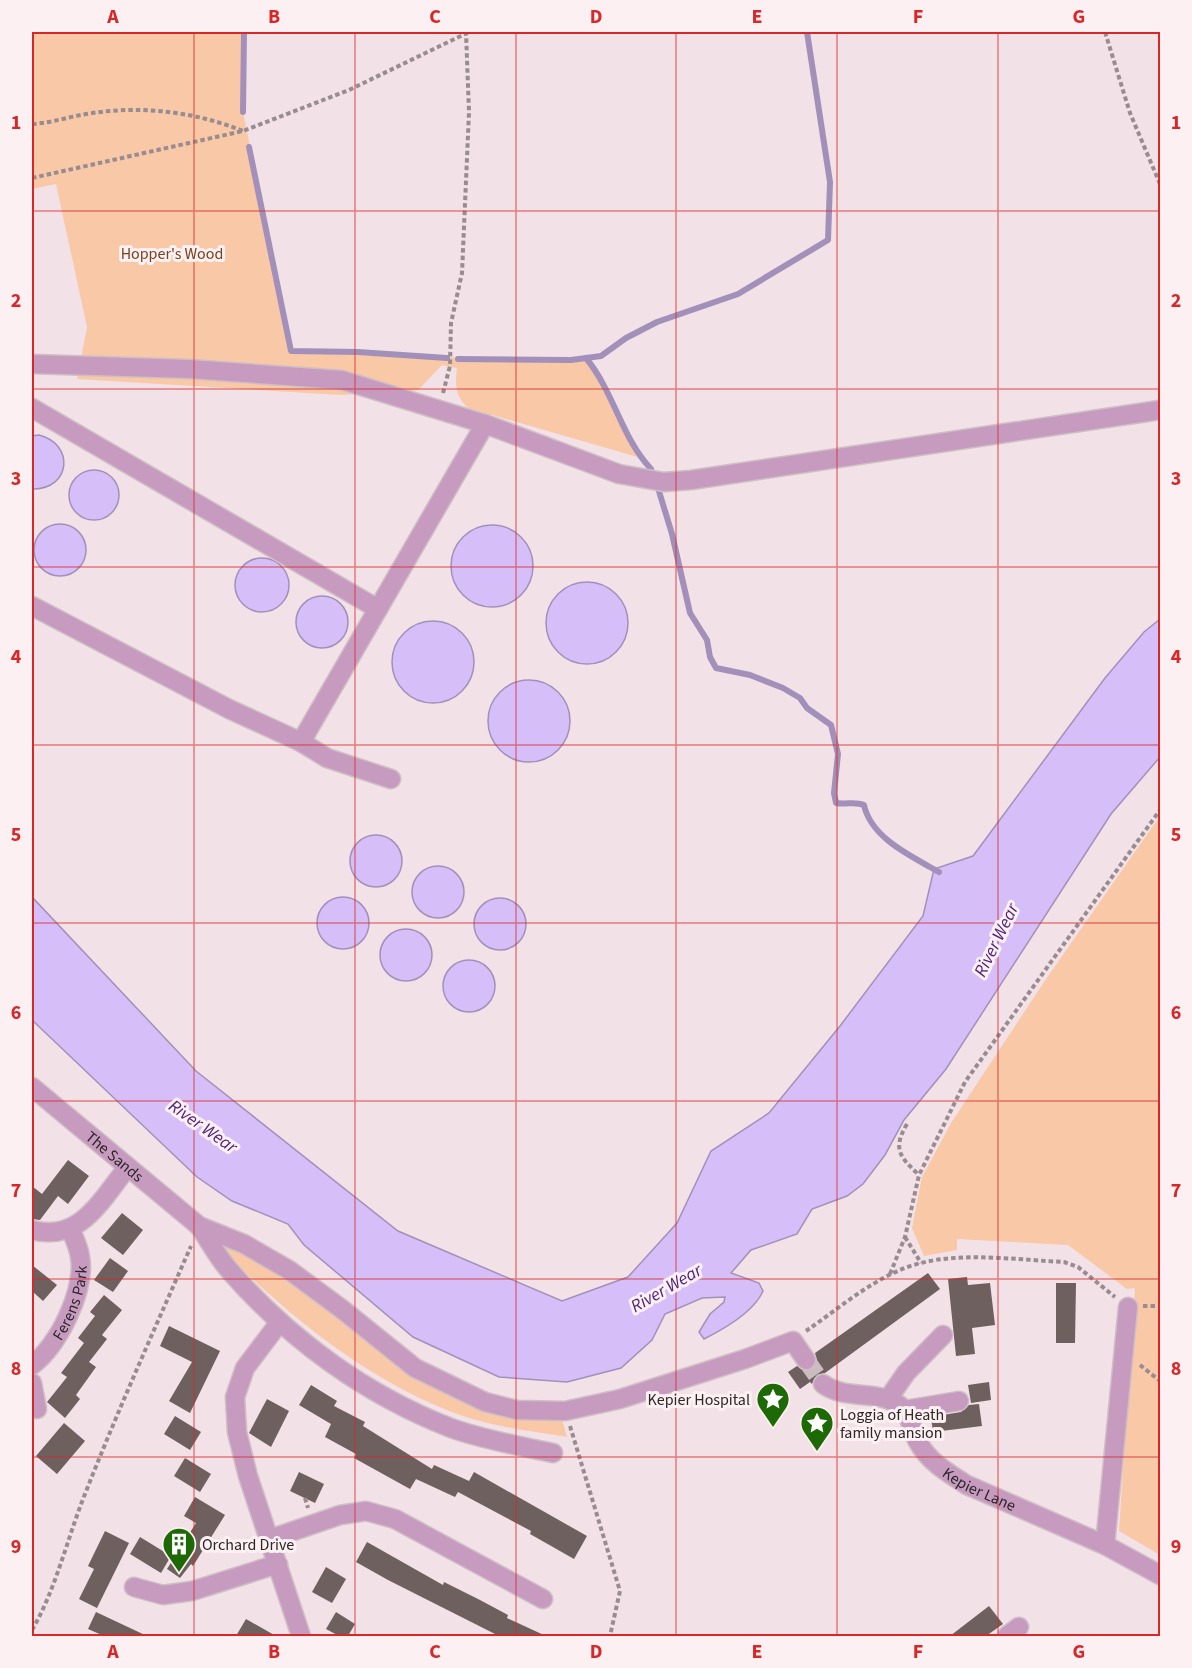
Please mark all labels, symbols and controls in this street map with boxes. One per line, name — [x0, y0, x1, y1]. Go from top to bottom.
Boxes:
text: A — [106, 3, 119, 31]
text: B — [268, 3, 280, 31]
text: C — [429, 3, 441, 31]
text: D — [590, 3, 602, 31]
text: E — [752, 3, 762, 31]
text: F — [913, 3, 923, 31]
text: G — [1073, 3, 1085, 31]
text: 1 — [11, 109, 21, 137]
text: 1 — [1171, 109, 1181, 137]
park label: Hopper's Wood — [121, 243, 223, 265]
text: 2 — [11, 287, 21, 315]
text: 2 — [1171, 287, 1181, 315]
text: 3 — [11, 465, 21, 493]
text: 3 — [1171, 465, 1181, 493]
text: 4 — [11, 643, 22, 671]
text: 4 — [1171, 643, 1182, 671]
text: 5 — [11, 821, 21, 849]
text: 5 — [1171, 821, 1181, 849]
water label: River Wear — [968, 899, 1025, 981]
text: 6 — [11, 999, 21, 1027]
text: 6 — [1171, 999, 1181, 1027]
water label: River Wear — [163, 1094, 243, 1160]
street label: The Sands — [81, 1126, 148, 1188]
text: 7 — [11, 1177, 21, 1205]
text: 7 — [1171, 1177, 1181, 1205]
water label: River Wear — [626, 1258, 707, 1319]
street label: Ferens Park — [47, 1265, 93, 1345]
text: 8 — [11, 1355, 21, 1383]
text: 8 — [1171, 1355, 1181, 1383]
place icon: Kepier Hospital — [755, 1381, 791, 1428]
place label: Kepier Hospital — [648, 1389, 750, 1411]
place label: Loggia of Heath family mansion — [840, 1404, 944, 1444]
place icon: Loggia of Heath family mansion — [799, 1405, 835, 1452]
street label: Kepier Lane — [938, 1462, 1019, 1517]
building icon: Orchard Drive — [161, 1526, 197, 1573]
text: 9 — [11, 1533, 21, 1561]
text: 9 — [1171, 1533, 1181, 1561]
place label: Orchard Drive — [202, 1534, 294, 1556]
text: A — [106, 1638, 119, 1666]
text: B — [268, 1638, 280, 1666]
text: C — [429, 1638, 441, 1666]
text: D — [590, 1638, 602, 1666]
text: E — [752, 1638, 762, 1666]
text: F — [913, 1638, 923, 1666]
text: G — [1073, 1638, 1085, 1666]

